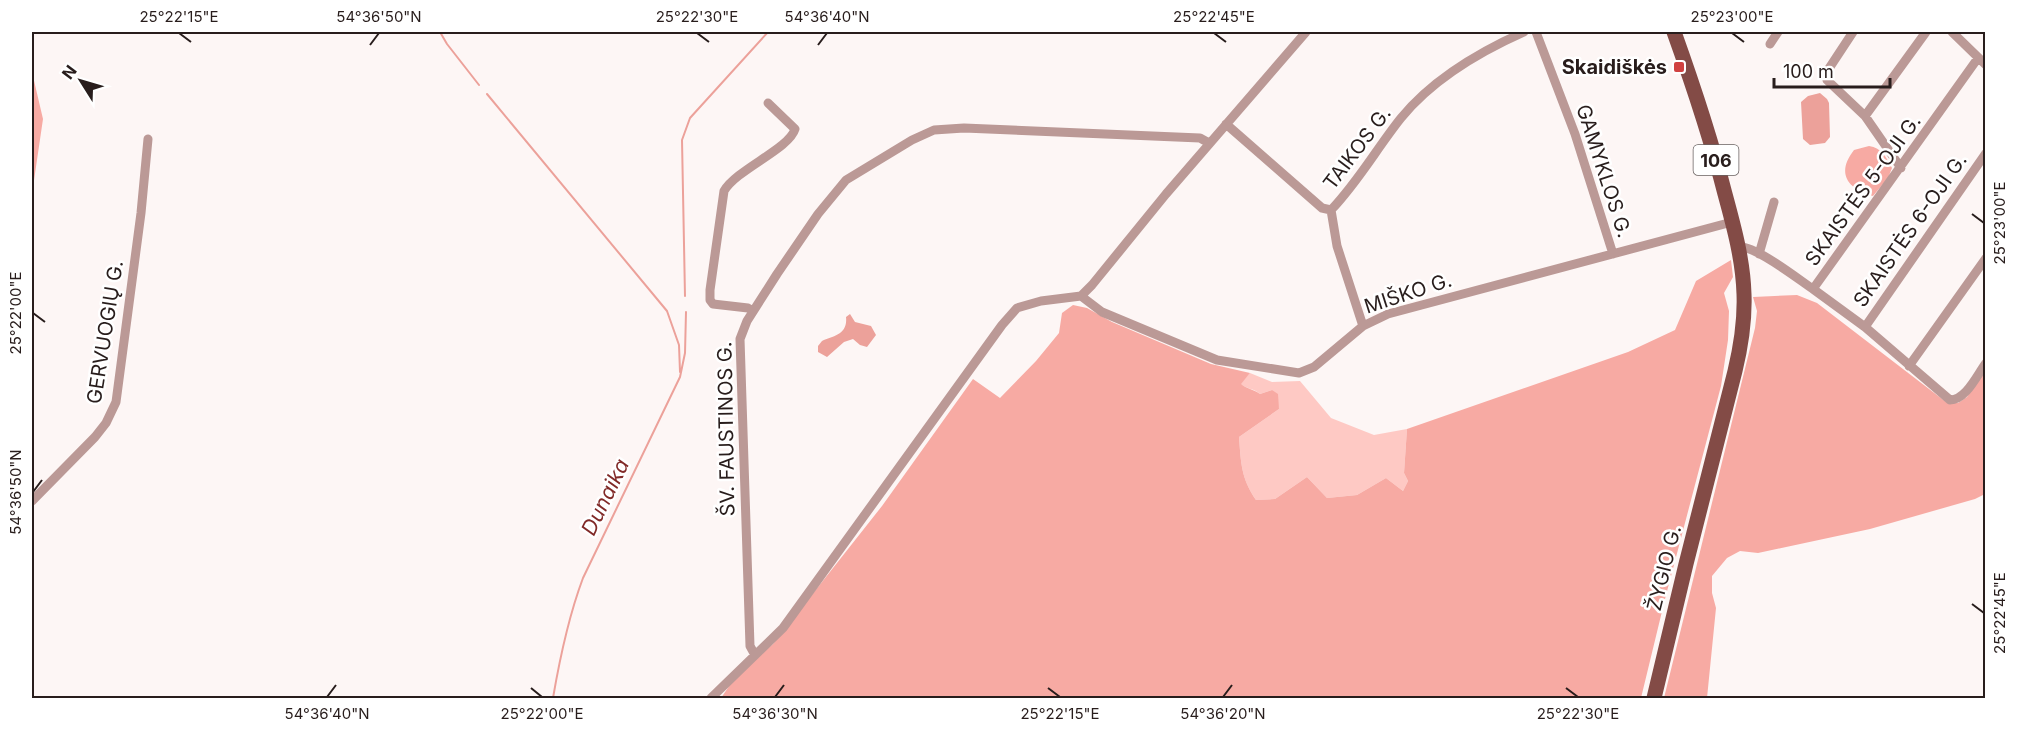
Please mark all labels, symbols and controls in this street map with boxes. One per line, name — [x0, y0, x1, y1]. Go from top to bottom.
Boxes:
text: 25°22'15"E — [139, 7, 219, 26]
text: 54°36'50"N — [336, 7, 422, 26]
text: 25°22'30"E — [656, 7, 738, 26]
text: 54°36'40"N — [785, 7, 869, 26]
text: 25°22'45"E — [1173, 7, 1255, 26]
text: 25°23'00"E — [1691, 7, 1773, 26]
north arrow — [51, 51, 111, 111]
scale bar — [1774, 51, 1890, 89]
place label: Skaidiškės — [1562, 55, 1667, 79]
marker: Skaidiškės — [1672, 60, 1686, 74]
text: N — [57, 61, 81, 83]
text: 100 m — [1783, 61, 1834, 82]
street label: GAMYKLOS G. — [1571, 101, 1637, 241]
street label: TAIKOS G. — [1318, 102, 1396, 194]
street label: SKAISTĖS 5-OJI G. — [1799, 109, 1926, 270]
road number: 106 — [1694, 145, 1738, 175]
street label: SKAISTĖS 6-OJI G. — [1847, 148, 1972, 311]
text: 25°23'00"E — [1990, 182, 2009, 264]
street label: GERVUOGIŲ G. — [82, 259, 128, 405]
street label: MIŠKO G. — [1361, 268, 1455, 318]
text: 25°22'00"E — [6, 272, 25, 354]
street label: ŠV. FAUSTINOS G. — [712, 341, 740, 517]
text: 54°36'50"N — [6, 449, 25, 535]
water label: Dunaika — [576, 455, 634, 539]
street label: ŽYGIO G. — [1641, 522, 1686, 613]
text: 25°22'45"E — [1990, 572, 2009, 654]
text: 54°36'40"N — [285, 704, 369, 723]
text: 25°22'00"E — [501, 704, 583, 723]
text: 54°36'30"N — [732, 704, 818, 723]
text: 25°22'15"E — [1020, 704, 1100, 723]
text: 54°36'20"N — [1180, 704, 1266, 723]
text: 25°22'30"E — [1537, 704, 1619, 723]

